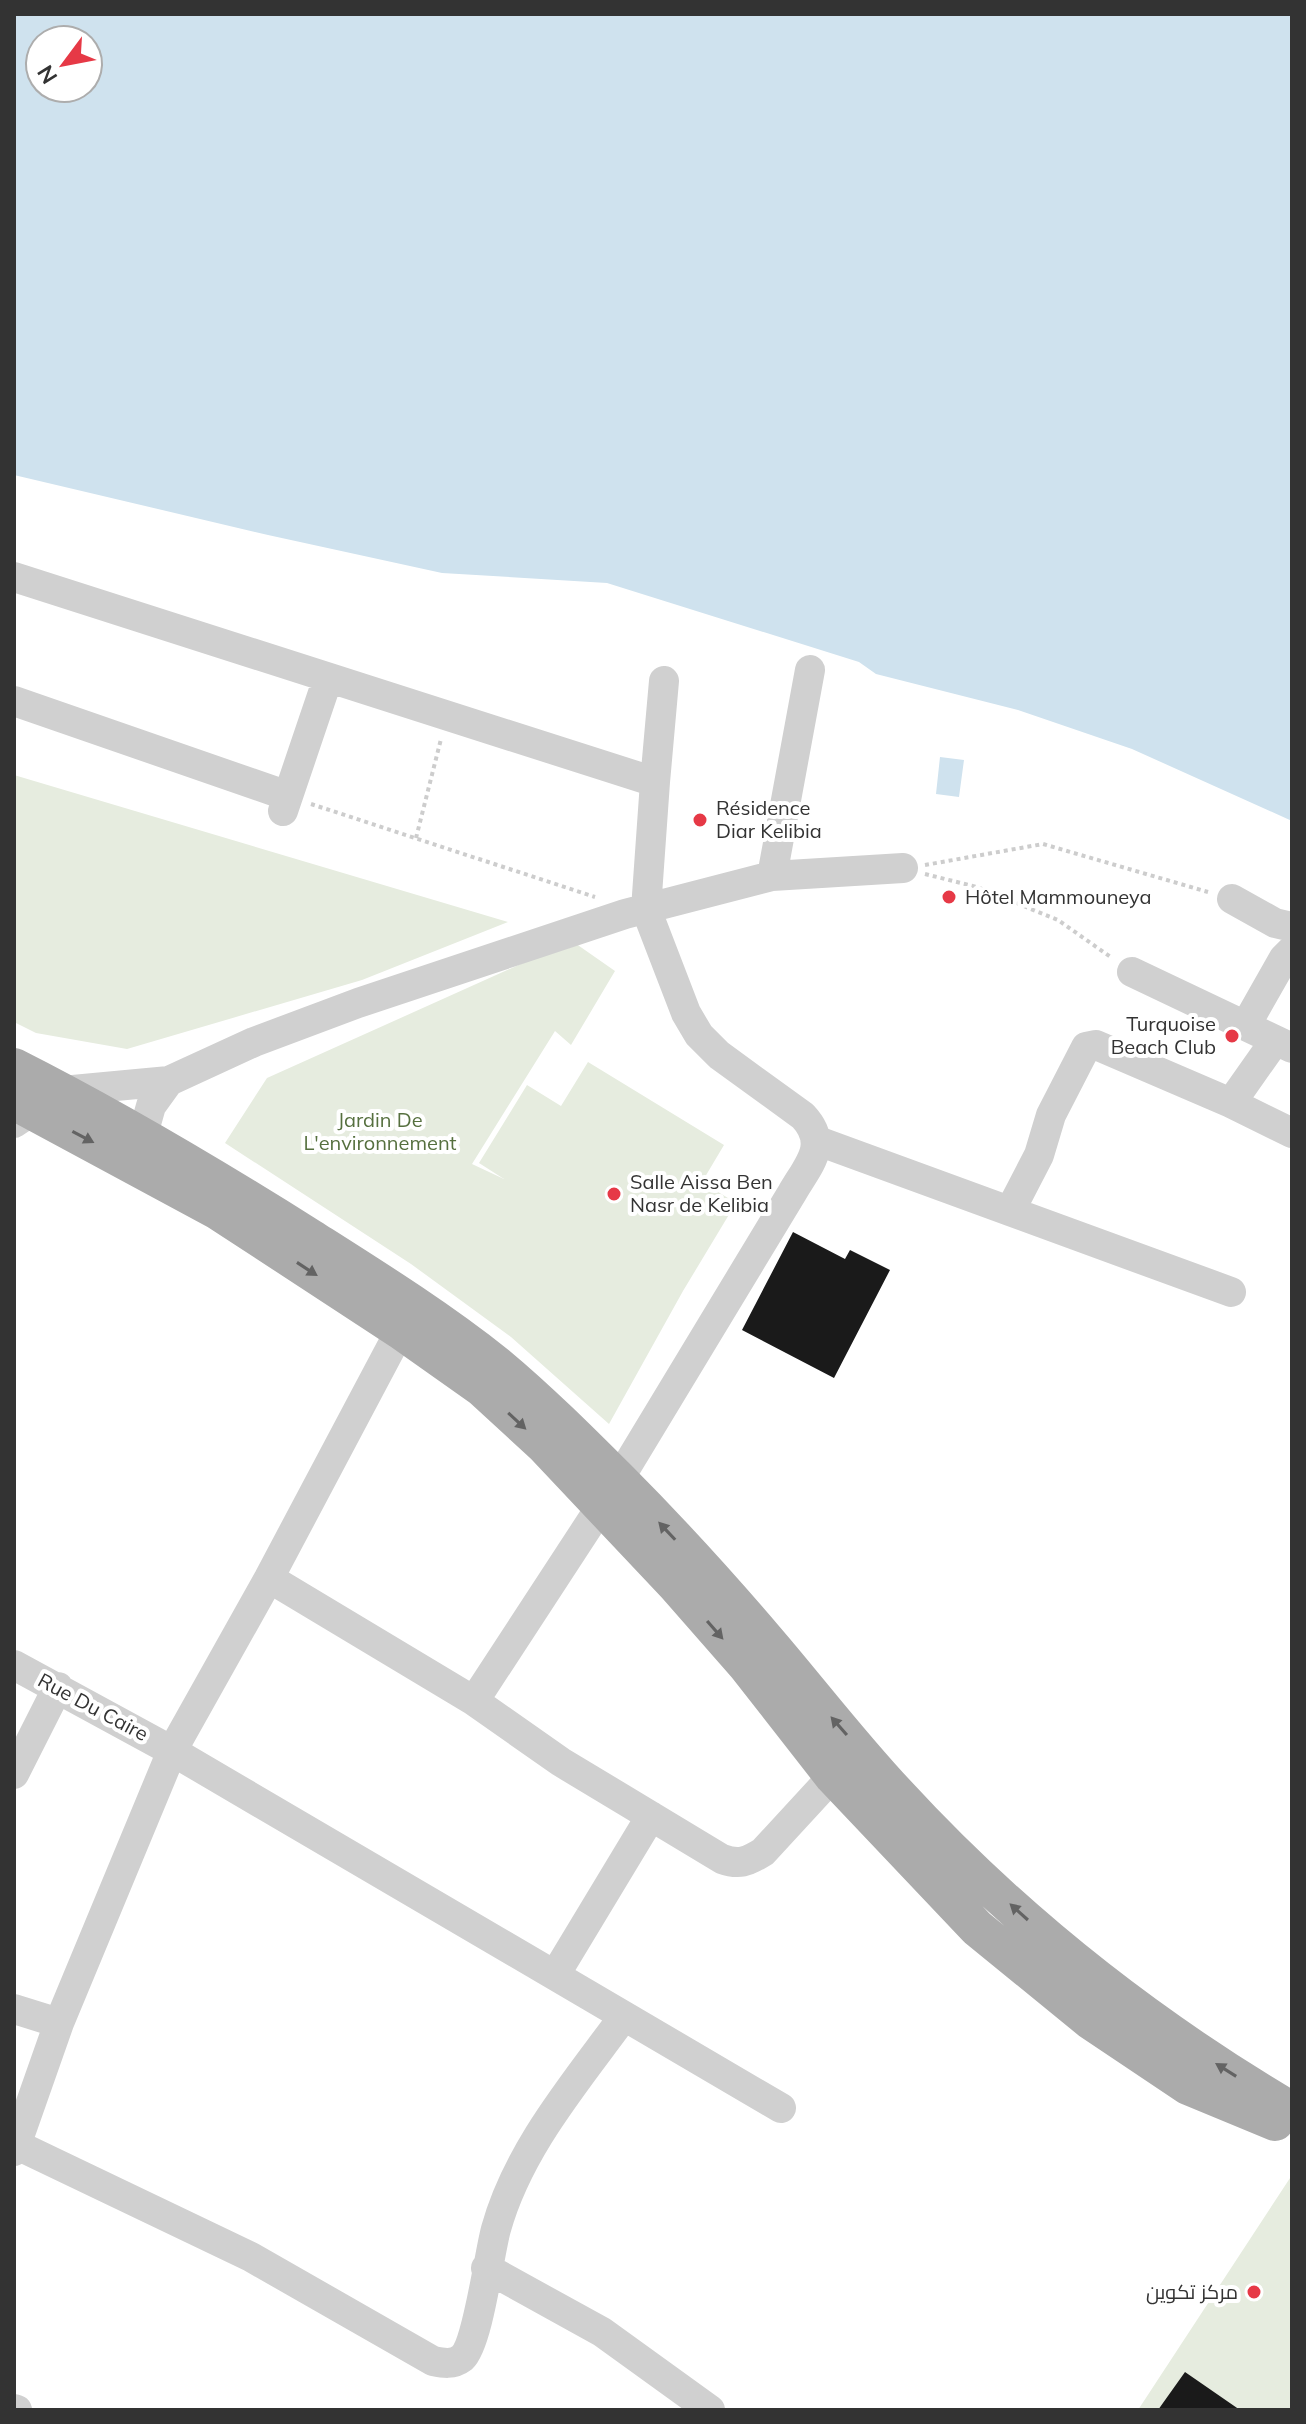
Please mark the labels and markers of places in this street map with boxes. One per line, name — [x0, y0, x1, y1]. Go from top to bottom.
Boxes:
place label: Résidence Diar Kelibia — [716, 795, 822, 843]
marker: Résidence Diar Kelibia — [691, 811, 709, 829]
place label: Hôtel Mammouneya — [965, 884, 1152, 909]
marker: Hôtel Mammouneya — [940, 888, 958, 906]
place label: Turquoise Beach Club — [1111, 1011, 1216, 1059]
marker: Turquoise Beach Club — [1223, 1027, 1241, 1045]
place label: Salle Aissa Ben Nasr de Kelibia — [630, 1169, 773, 1217]
marker: Salle Aissa Ben Nasr de Kelibia — [605, 1185, 623, 1203]
place label: مركز تكوين — [1146, 2279, 1238, 2305]
marker: مركز تكوين — [1245, 2283, 1263, 2301]

